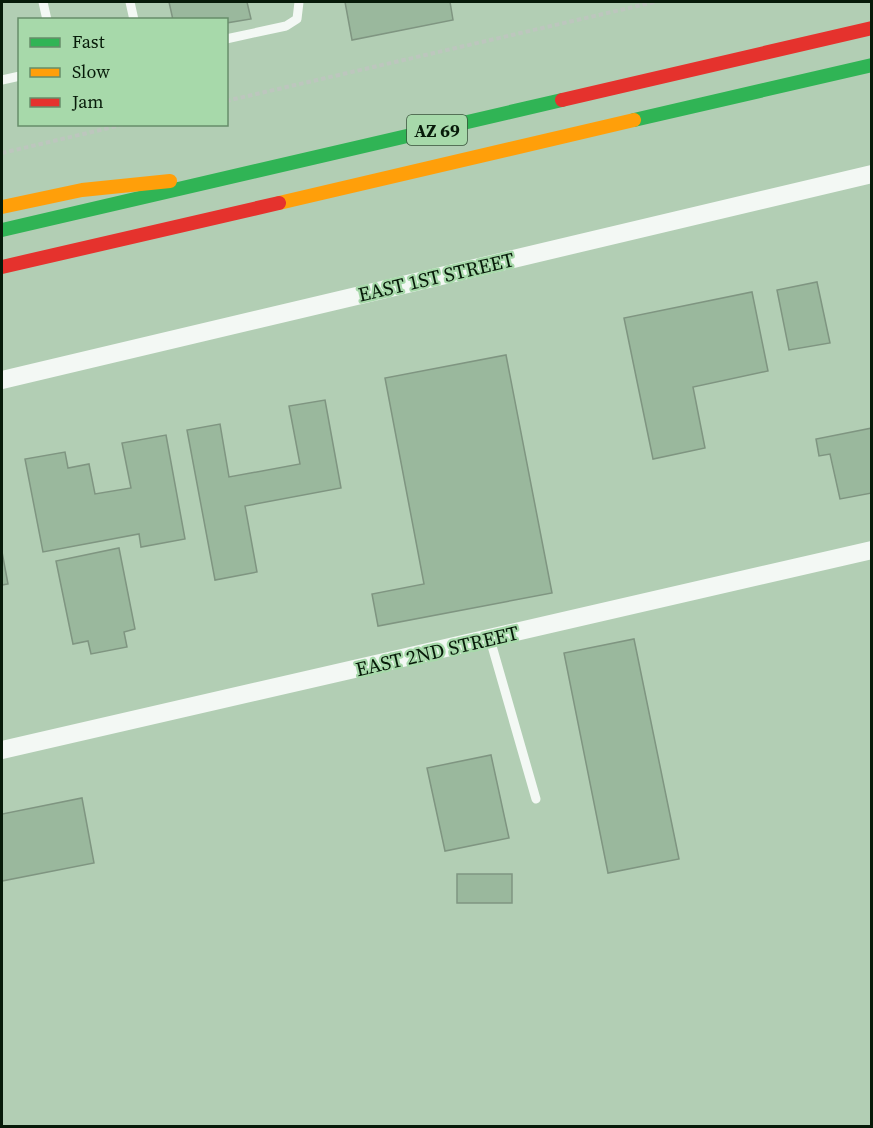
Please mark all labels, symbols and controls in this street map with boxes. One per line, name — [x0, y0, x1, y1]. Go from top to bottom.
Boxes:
legend — [18, 18, 228, 126]
text: Fast — [72, 29, 105, 54]
text: Slow — [72, 59, 110, 84]
text: Jam — [71, 89, 104, 114]
road number: AZ 69 — [407, 115, 467, 145]
street label: EAST 1ST STREET — [355, 245, 517, 309]
street label: EAST 2ND STREET — [353, 619, 521, 683]

